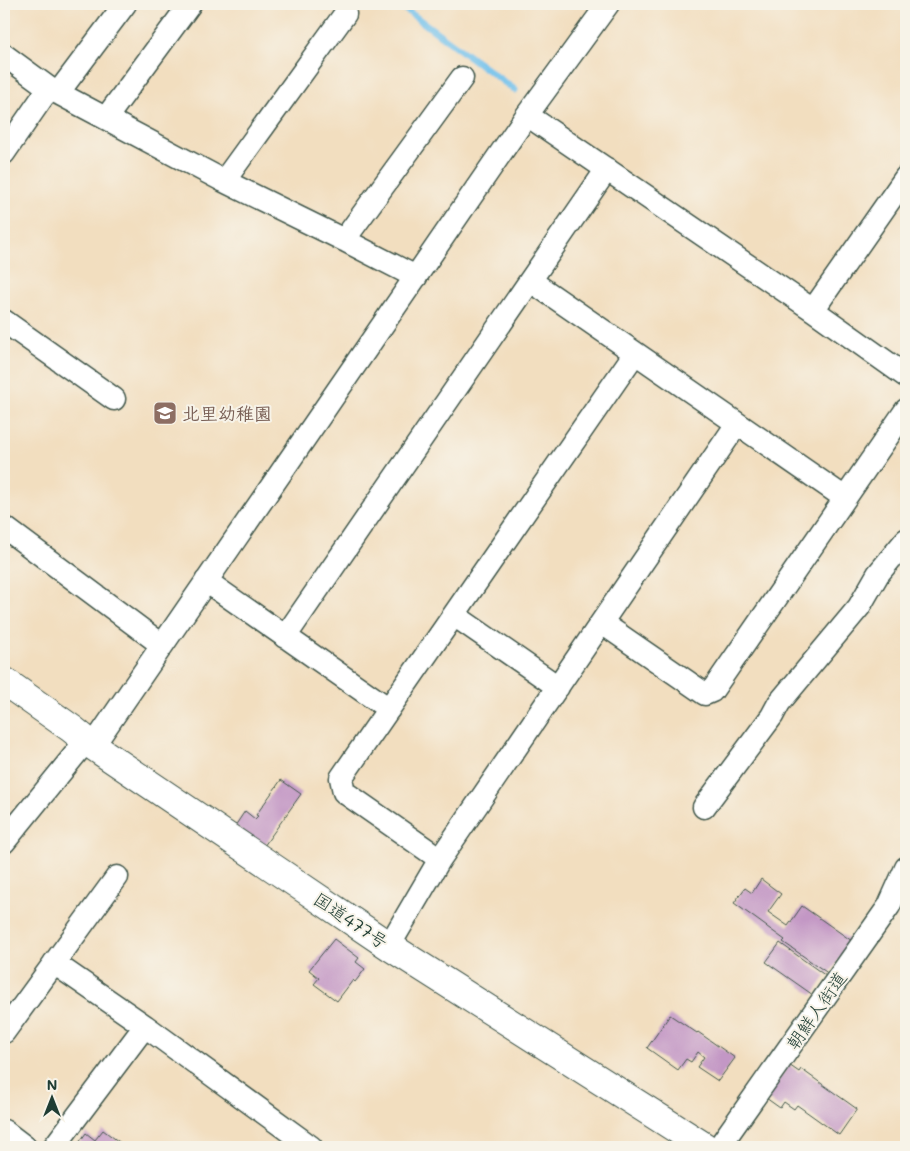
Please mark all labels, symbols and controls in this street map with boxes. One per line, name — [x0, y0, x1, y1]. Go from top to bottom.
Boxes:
school or university icon: 北里幼稚園 — [152, 400, 178, 426]
place label: 北里幼稚園 — [182, 401, 272, 425]
street label: 国道477号 — [309, 886, 393, 954]
street label: 朝鮮人街道 — [780, 966, 852, 1054]
north arrow — [28, 1074, 78, 1124]
text: N — [47, 1075, 57, 1094]

